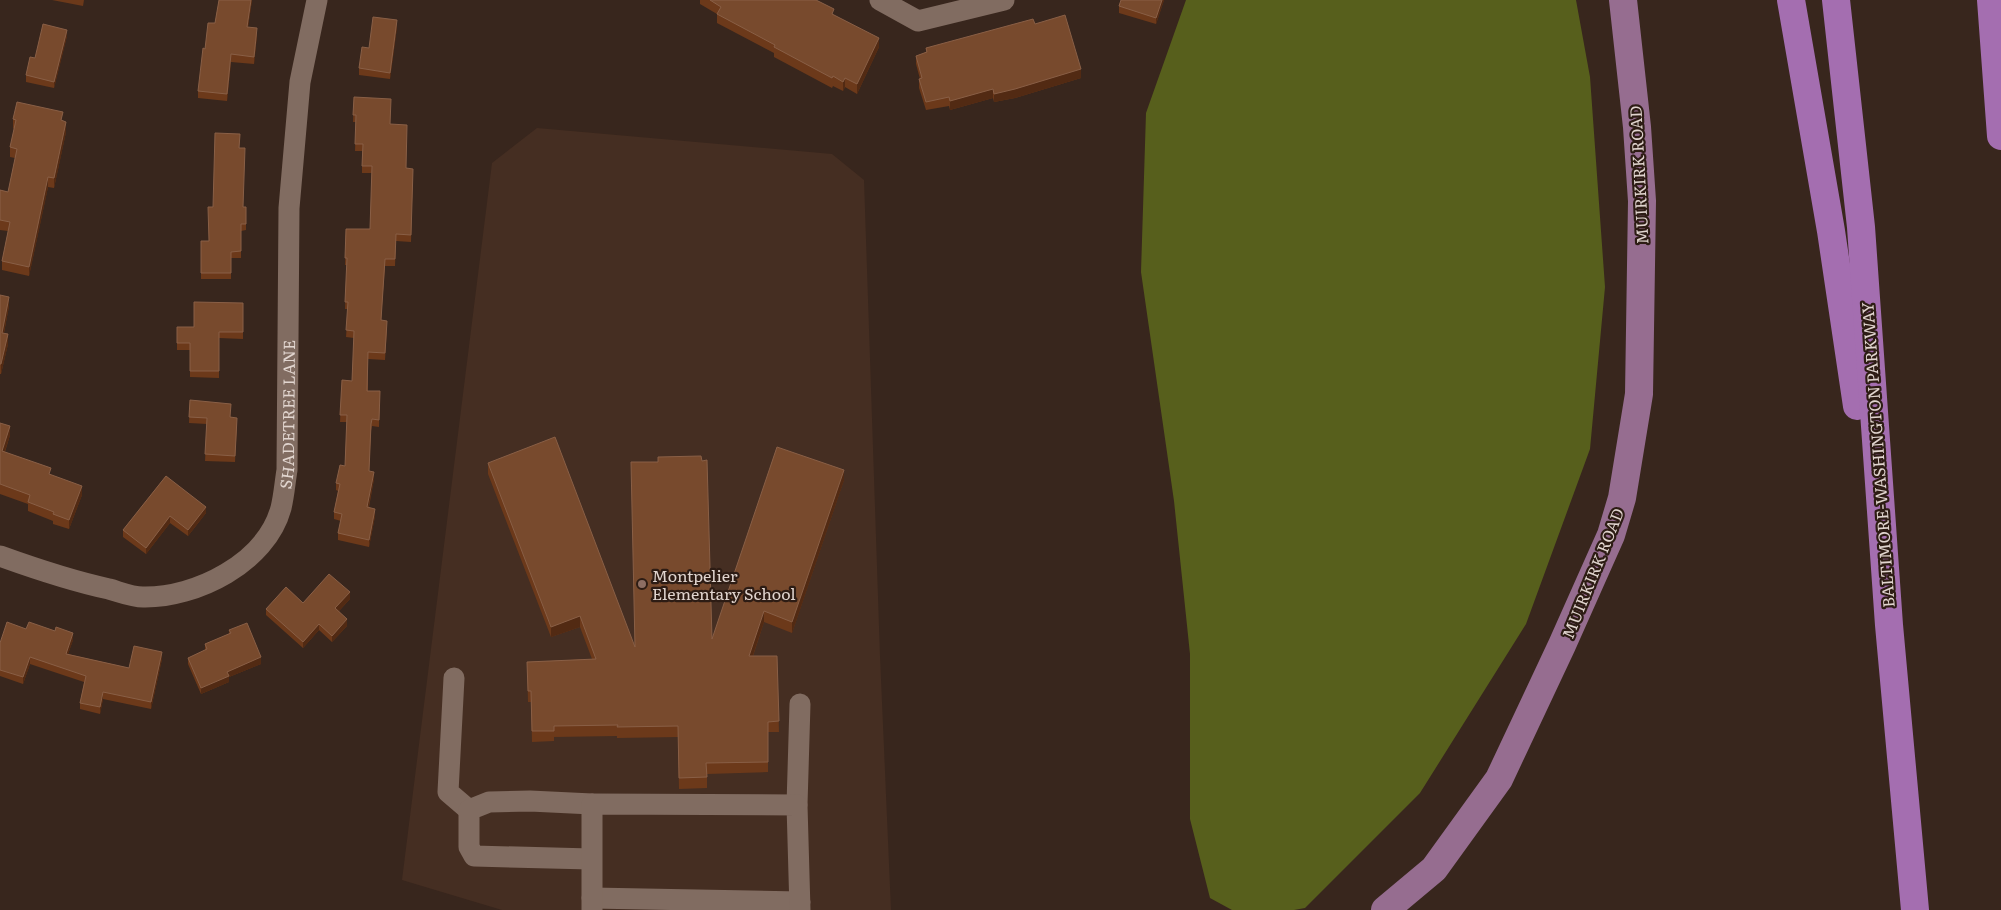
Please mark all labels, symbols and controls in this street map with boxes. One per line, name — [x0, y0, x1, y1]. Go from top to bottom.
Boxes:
street label: MUIRKIRK ROAD — [1622, 105, 1654, 245]
street label: BALTIMORE-WASHINGTON PARKWAY — [1854, 301, 1900, 609]
street label: SHADETREE LANE — [273, 340, 300, 490]
street label: MUIRKIRK ROAD — [1555, 504, 1629, 642]
place label: Montpelier Elementary School — [652, 563, 796, 605]
marker: Montpelier Elementary School — [636, 578, 648, 590]

